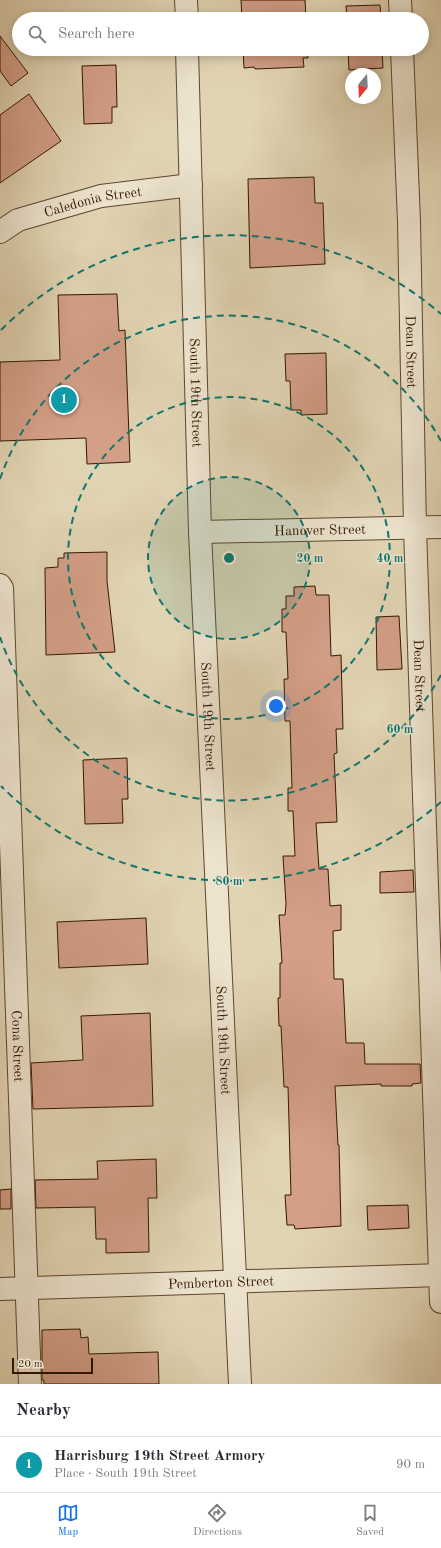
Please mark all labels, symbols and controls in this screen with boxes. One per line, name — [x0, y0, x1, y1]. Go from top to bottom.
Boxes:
search box — [12, 12, 429, 56]
icon: search — [26, 23, 48, 45]
text: Search here — [58, 27, 135, 42]
north arrow — [345, 68, 381, 104]
street label: Caledonia Street — [43, 185, 143, 220]
street label: Dean Street — [403, 315, 418, 389]
street label: South 19th Street — [187, 338, 204, 448]
pin: 1 — [51, 385, 77, 415]
street label: Hanover Street — [274, 523, 366, 538]
centre of rings — [222, 551, 236, 565]
text: 20 m — [297, 553, 324, 565]
text: 40 m — [377, 553, 404, 565]
street label: Dean Street — [411, 639, 427, 713]
street label: South 19th Street — [198, 662, 217, 772]
your location — [266, 696, 286, 716]
text: 60 m — [387, 724, 414, 736]
text: 80 m — [216, 876, 243, 888]
street label: South 19th Street — [213, 985, 232, 1095]
street label: Cona Street — [9, 1010, 25, 1082]
street label: Pemberton Street — [168, 1274, 274, 1292]
scale bar — [12, 1356, 93, 1375]
text: 20 m — [18, 1359, 43, 1370]
text: Nearby — [16, 1402, 71, 1419]
text: Harrisburg 19th Street Armory — [54, 1449, 265, 1464]
text: 1 — [25, 1458, 33, 1471]
text: 90 m — [396, 1458, 425, 1471]
text: Place · South 19th Street — [54, 1467, 197, 1480]
tab: Map — [57, 1502, 79, 1540]
tab: Directions — [193, 1502, 242, 1540]
tab: Saved — [356, 1502, 384, 1540]

